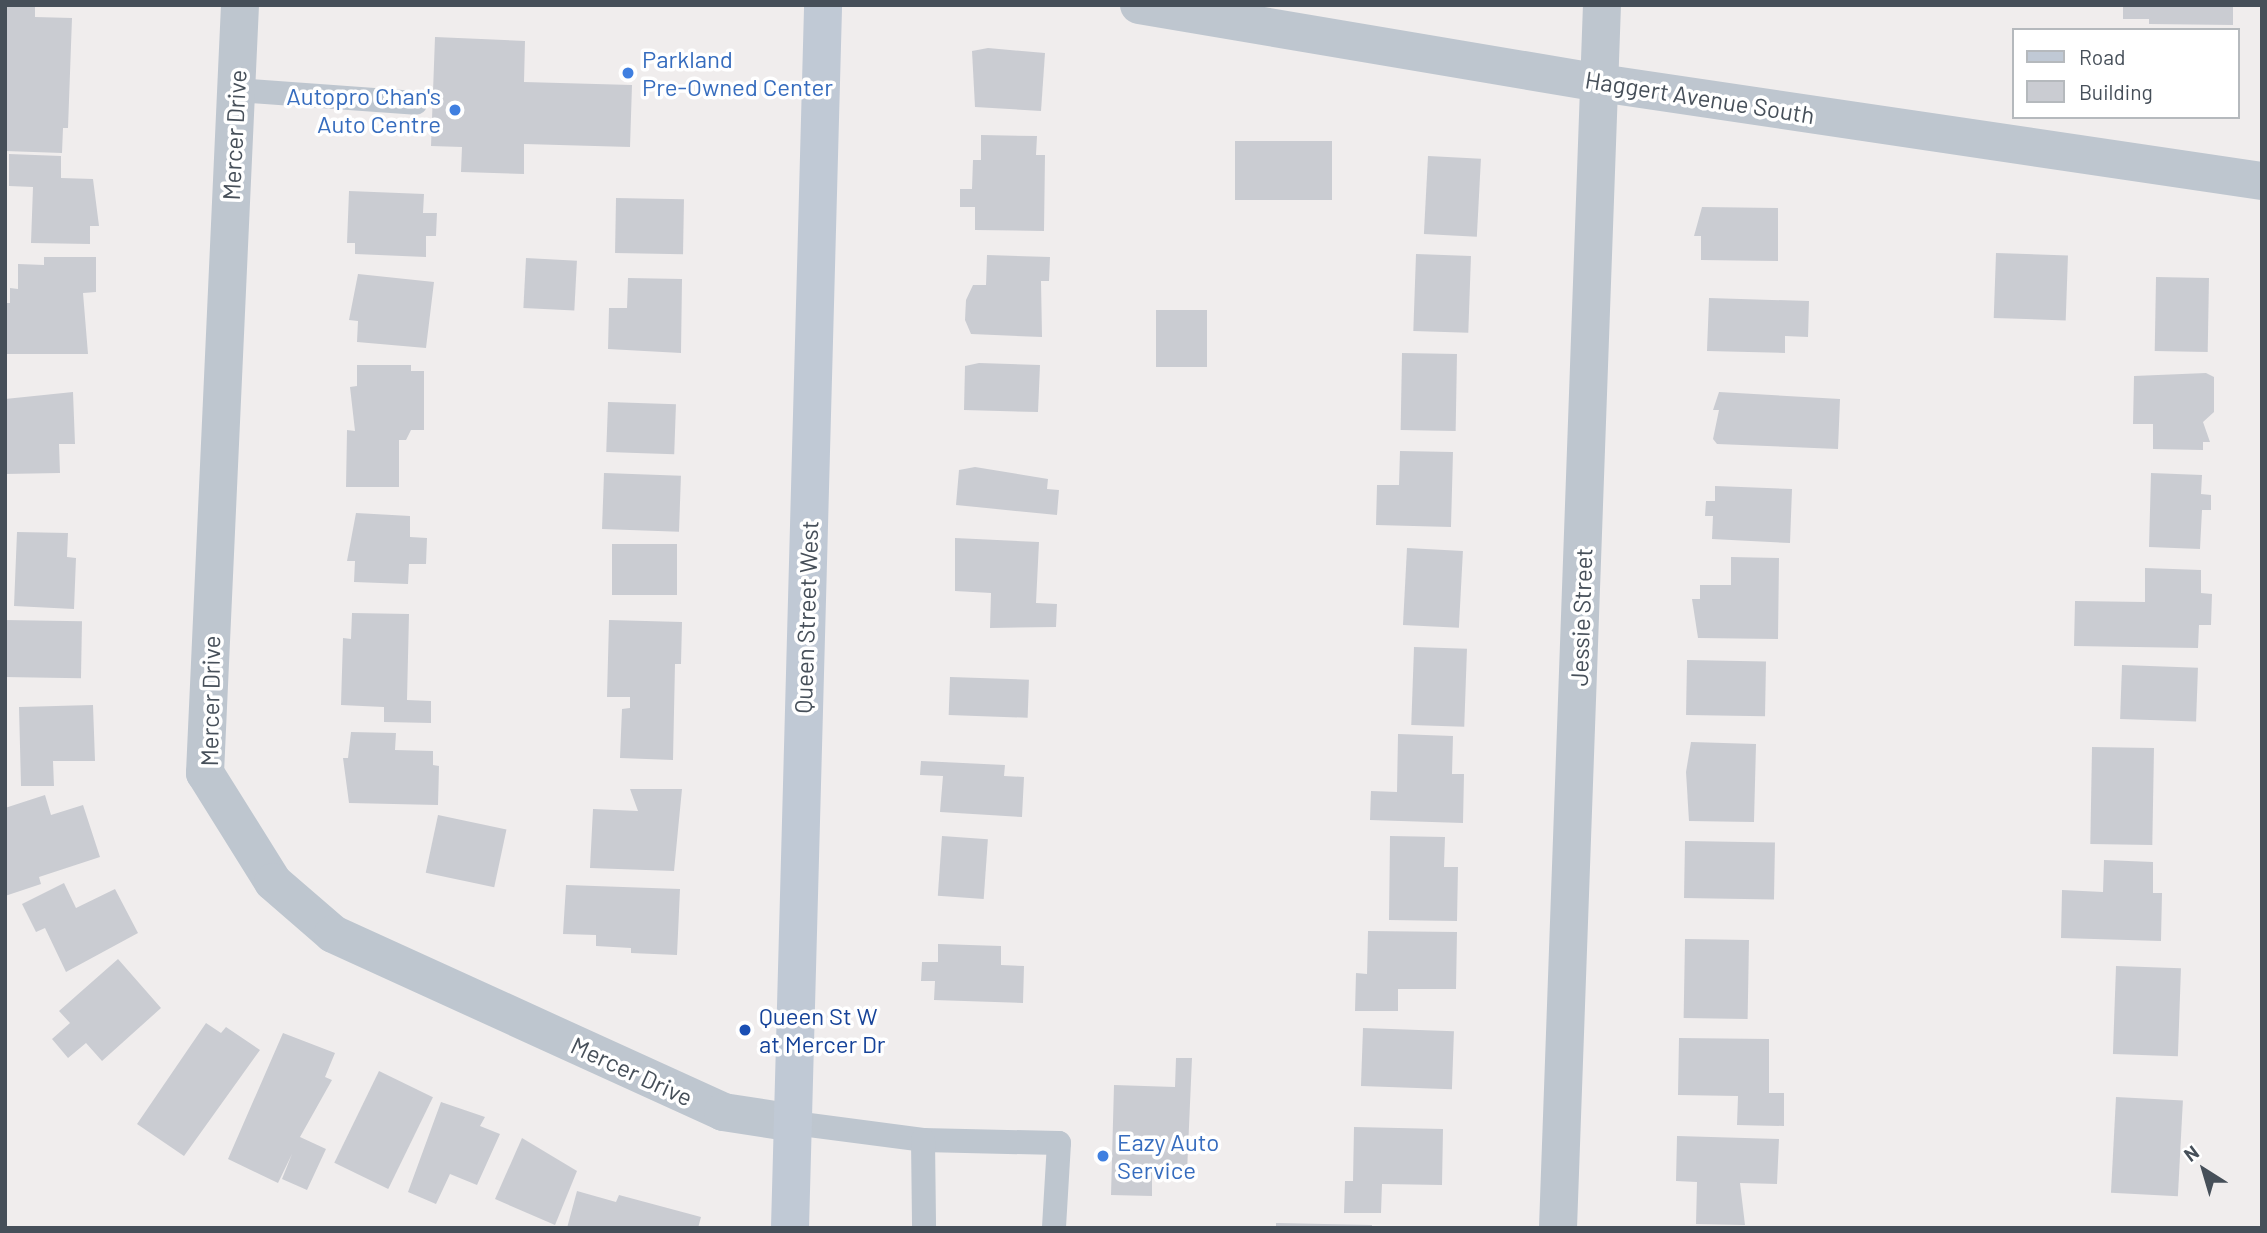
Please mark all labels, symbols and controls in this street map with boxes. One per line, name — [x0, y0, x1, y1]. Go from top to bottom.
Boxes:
legend — [2011, 28, 2239, 119]
text: Road — [2079, 44, 2125, 69]
place label: Parkland Pre-Owned Center — [642, 45, 833, 101]
marker: Parkland Pre-Owned Center — [620, 65, 636, 81]
street label: Haggert Avenue South — [1583, 65, 1817, 129]
street label: Mercer Drive — [216, 69, 252, 201]
text: Building — [2079, 79, 2153, 104]
place label: Autopro Chan's Auto Centre — [286, 82, 441, 138]
marker: Autopro Chan's Auto Centre — [447, 102, 463, 118]
street label: Queen Street West — [788, 520, 824, 714]
street label: Jessie Street — [1564, 547, 1598, 687]
street label: Mercer Drive — [194, 635, 226, 767]
place label: Queen St W at Mercer Dr — [759, 1002, 886, 1058]
marker: Queen St W at Mercer Dr — [737, 1022, 753, 1038]
street label: Mercer Drive — [567, 1030, 697, 1112]
place label: Eazy Auto Service — [1117, 1128, 1219, 1184]
north arrow — [2169, 1135, 2239, 1205]
text: N — [2179, 1140, 2203, 1166]
marker: Eazy Auto Service — [1095, 1148, 1111, 1164]

